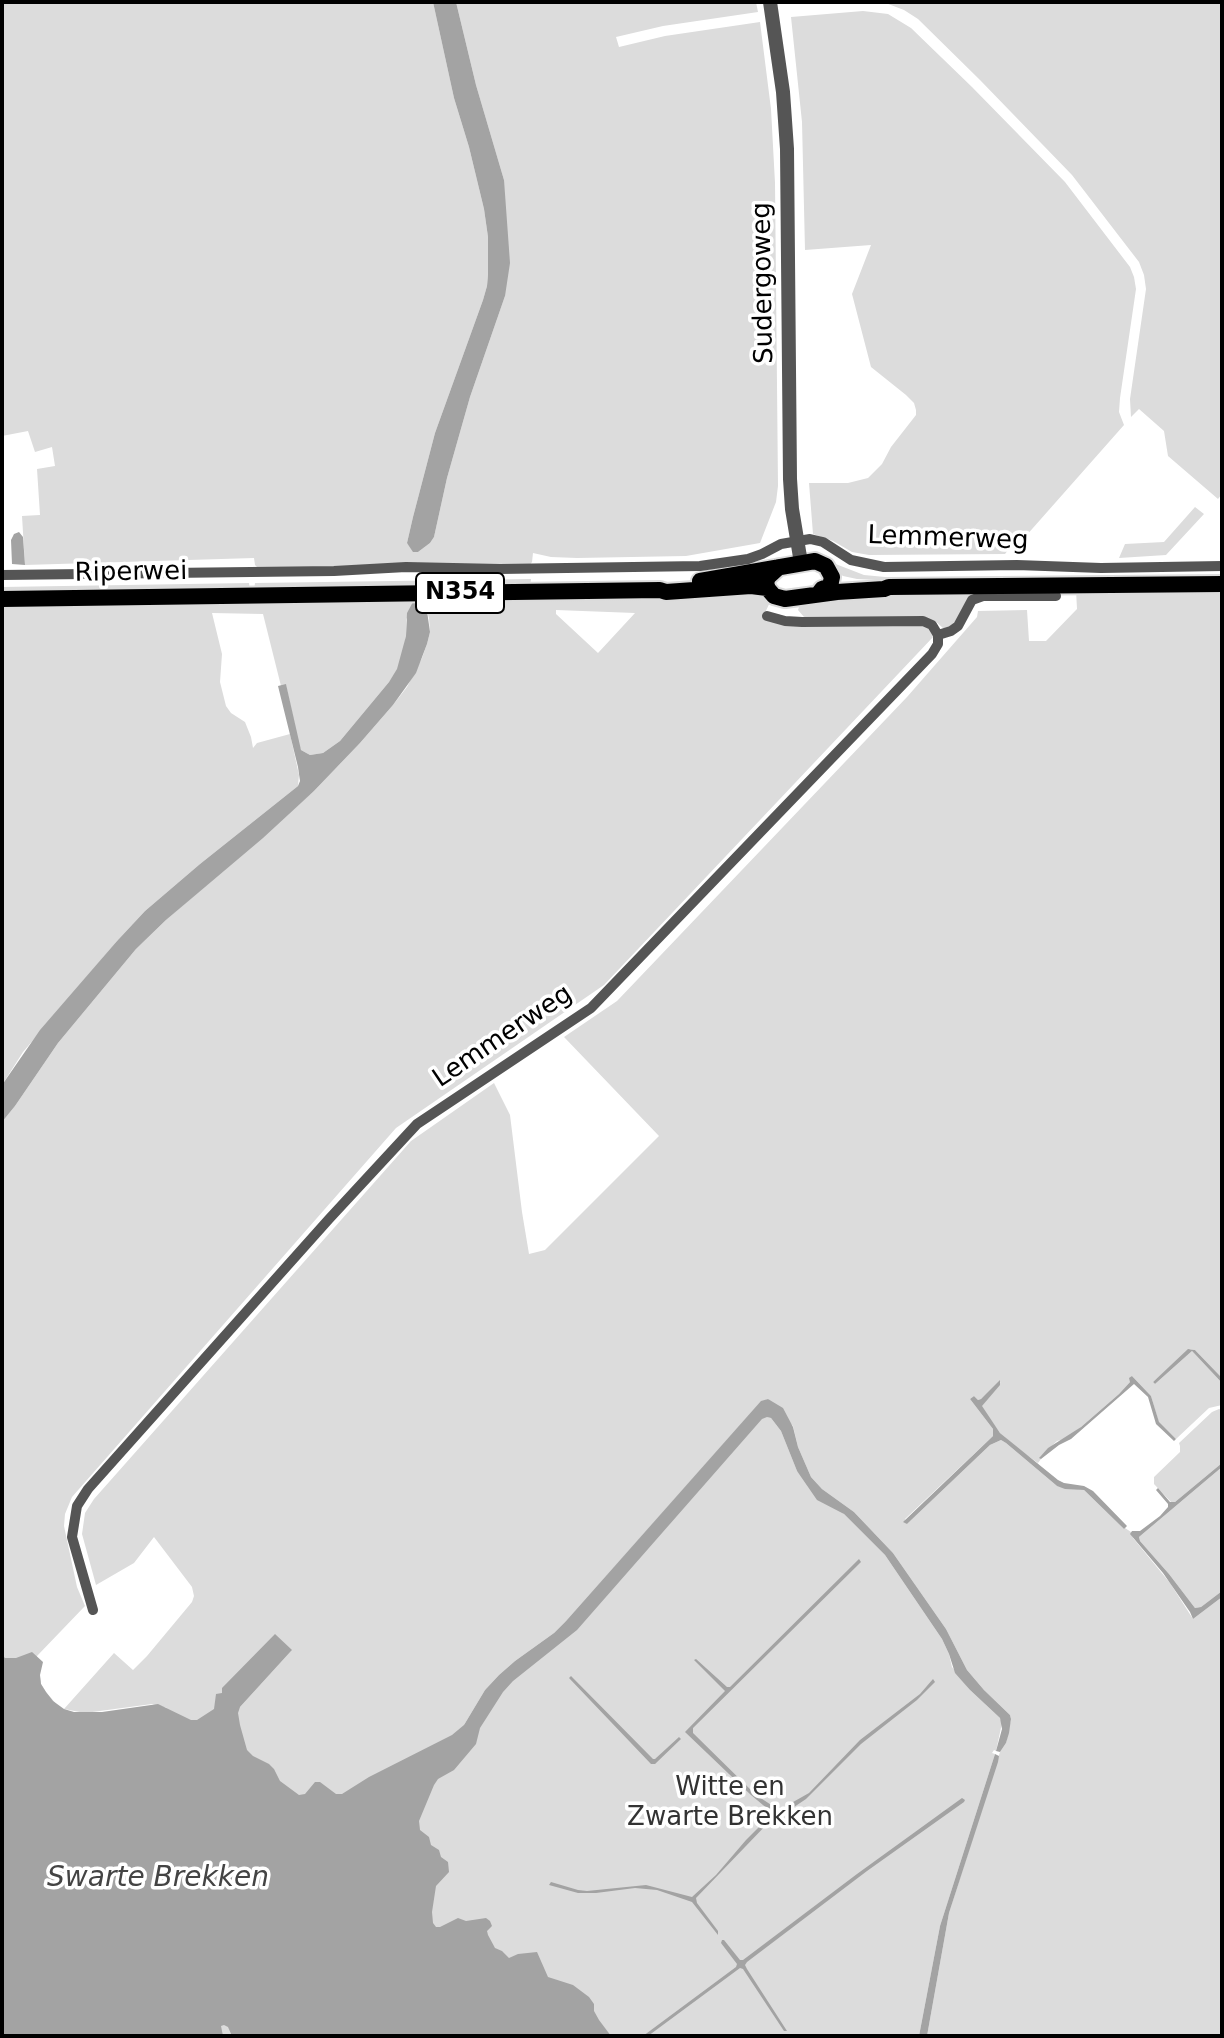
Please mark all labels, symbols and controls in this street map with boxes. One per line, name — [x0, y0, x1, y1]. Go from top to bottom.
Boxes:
street label: Sudergoweg — [747, 202, 781, 364]
street label: Lemmerweg — [867, 521, 1029, 557]
street label: Riperwei — [74, 556, 188, 590]
road number: N354 — [416, 573, 504, 613]
street label: Lemmerweg — [427, 979, 579, 1095]
park label: Witte en Zwarte Brekken — [627, 1772, 833, 1834]
water label: Swarte Brekken — [47, 1862, 269, 1896]

